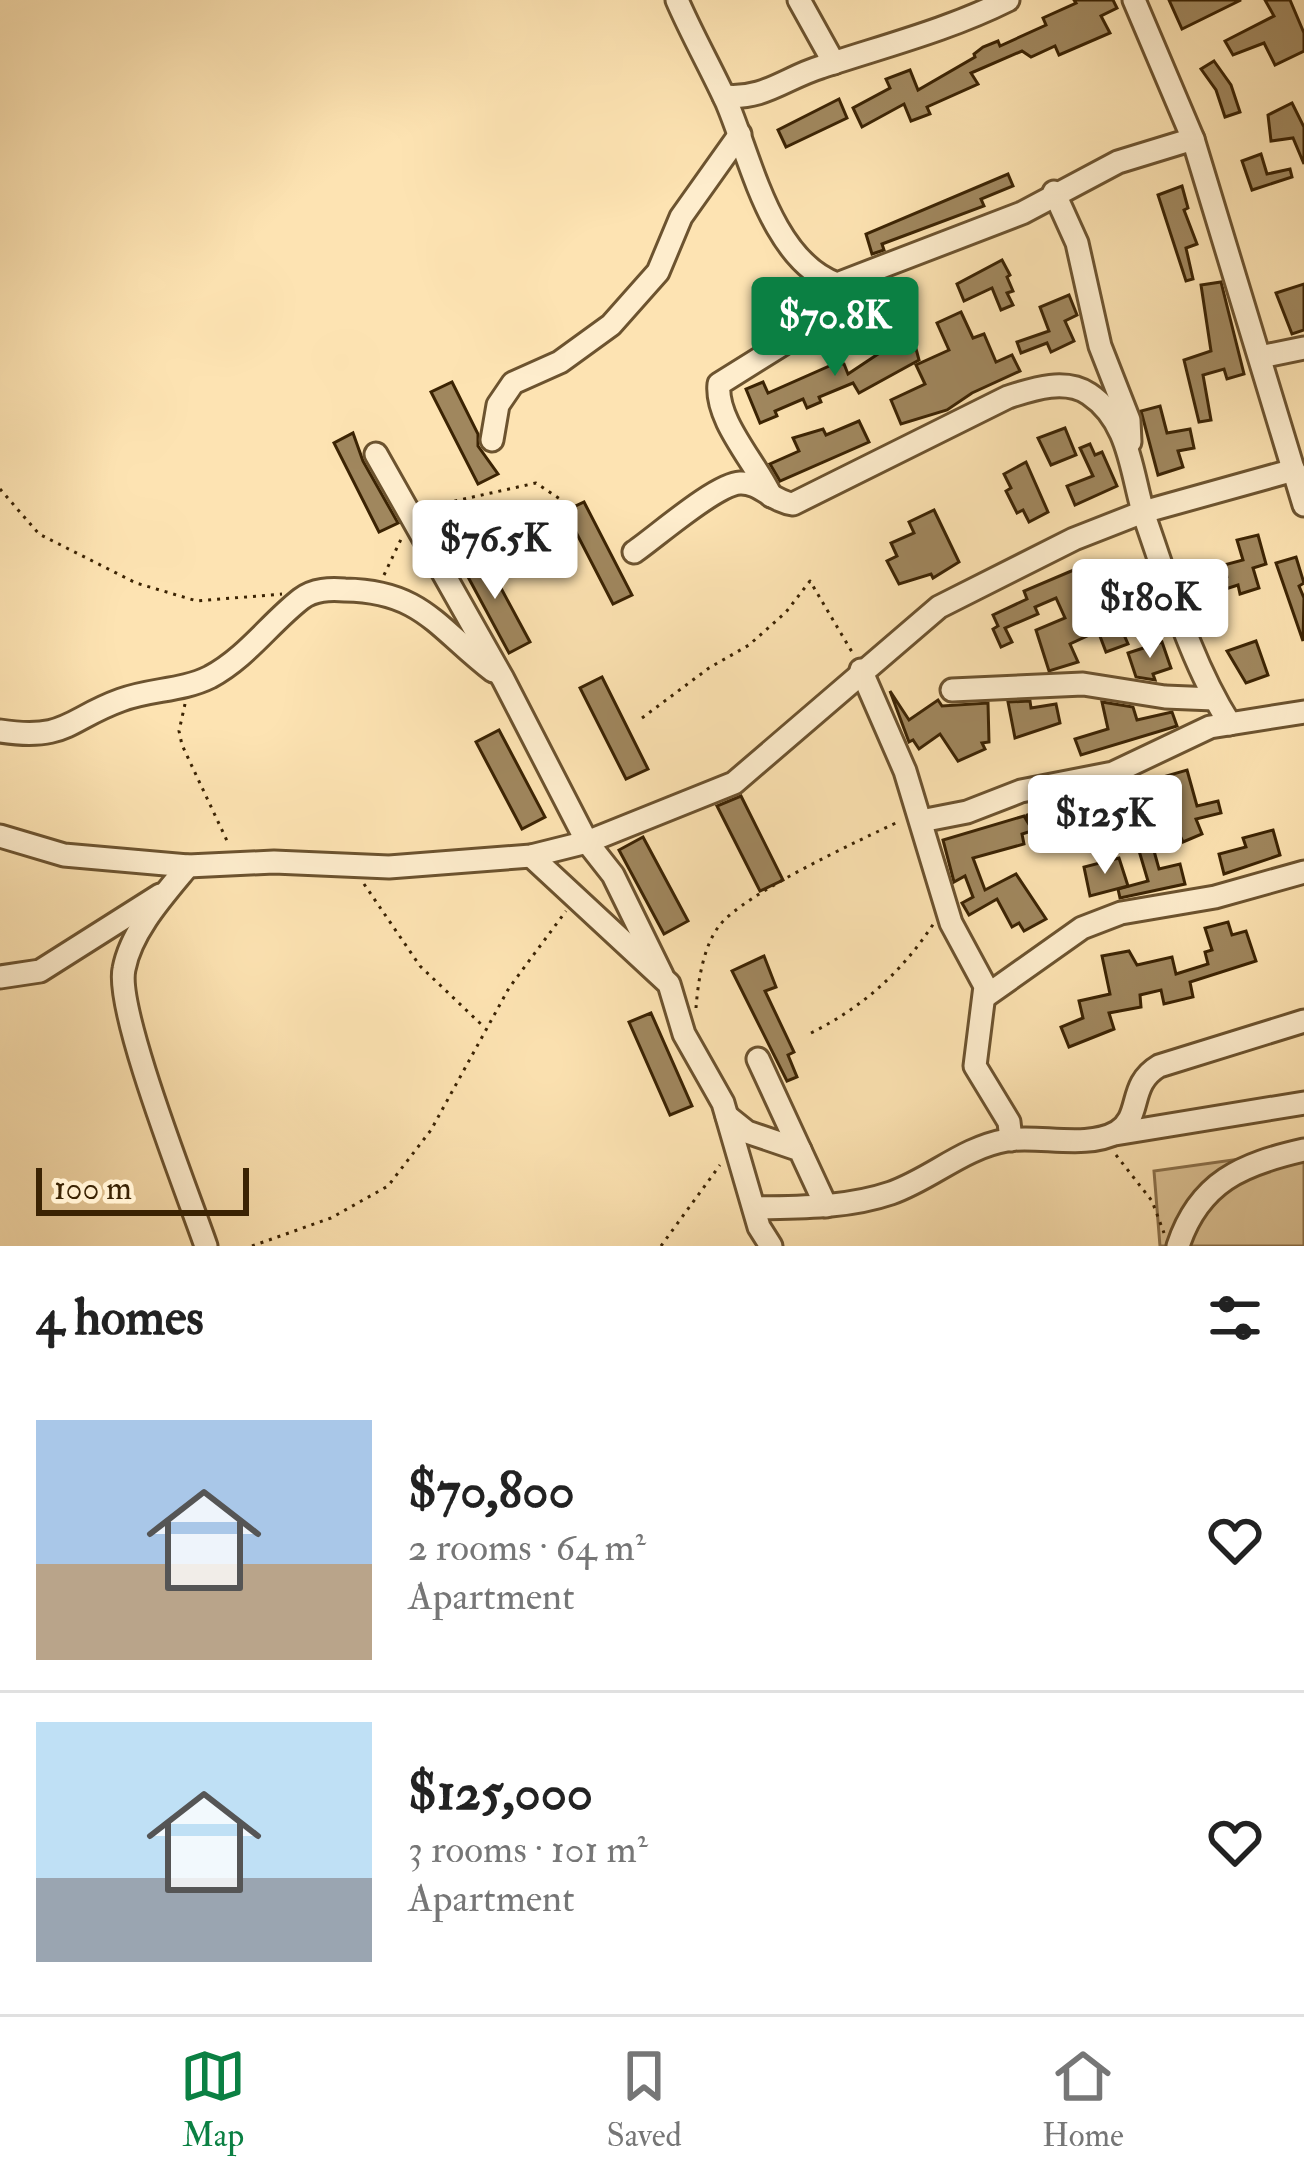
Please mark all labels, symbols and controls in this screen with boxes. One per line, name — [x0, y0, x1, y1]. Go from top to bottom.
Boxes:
pin: $70.8K — [737, 277, 933, 379]
text: $70.8K — [778, 291, 892, 340]
pin: $76.5K — [397, 500, 593, 602]
text: $76.5K — [440, 514, 550, 563]
pin: $180K — [1066, 559, 1234, 661]
text: $180K — [1099, 573, 1201, 622]
pin: $125K — [1021, 775, 1189, 877]
text: $125K — [1055, 789, 1155, 838]
scale bar — [36, 1162, 249, 1215]
text: 100 m — [54, 1168, 132, 1209]
icon: filters — [1202, 1285, 1268, 1351]
text: 4 homes — [36, 1286, 204, 1350]
text: $70,800 — [408, 1459, 575, 1523]
icon: home — [132, 1468, 276, 1612]
icon: heart — [1202, 1507, 1268, 1573]
text: 2 rooms · 64 m² — [408, 1523, 646, 1572]
text: Apartment — [408, 1572, 575, 1621]
text: $125,000 — [408, 1761, 593, 1825]
icon: home — [132, 1770, 276, 1914]
icon: heart — [1202, 1809, 1268, 1875]
text: 3 rooms · 101 m² — [408, 1825, 648, 1874]
text: Apartment — [408, 1874, 575, 1923]
tab: Map — [180, 2043, 246, 2156]
tab: Saved — [606, 2043, 682, 2156]
tab: Home — [1042, 2043, 1124, 2156]

